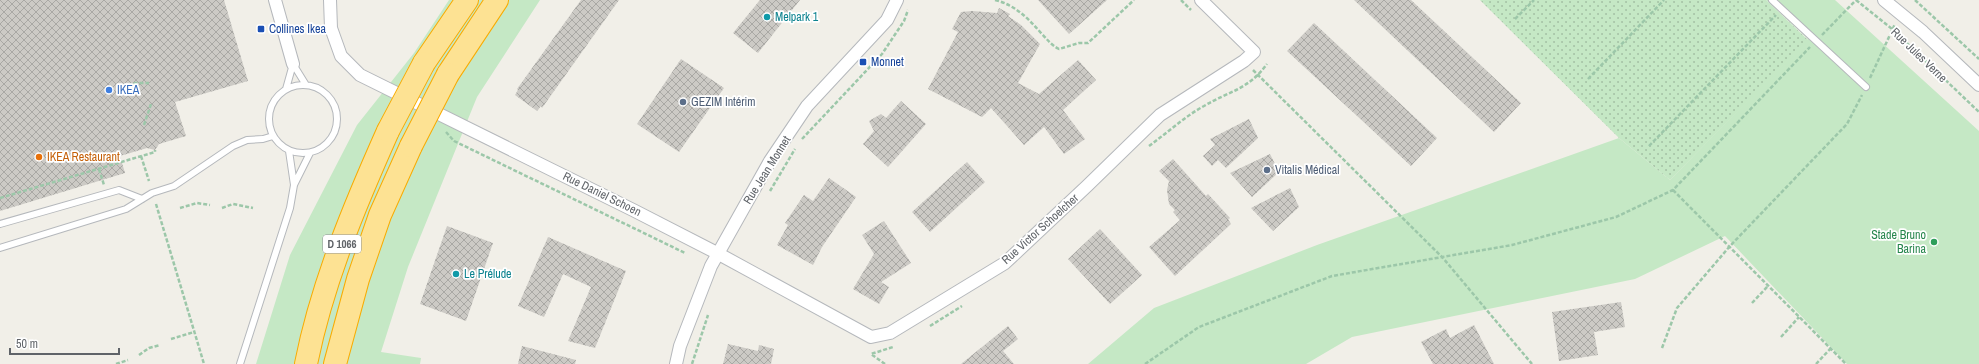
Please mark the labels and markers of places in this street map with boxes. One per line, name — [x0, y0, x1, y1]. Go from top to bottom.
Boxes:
place label: Melpark 1 — [775, 9, 819, 25]
marker: Melpark 1 — [762, 12, 772, 22]
place label: Collines Ikea — [269, 21, 326, 37]
marker: Collines Ikea — [256, 24, 266, 34]
place label: Monnet — [871, 54, 904, 70]
marker: Monnet — [858, 57, 868, 67]
place label: IKEA — [117, 82, 140, 98]
marker: IKEA — [104, 85, 114, 95]
place label: GEZIM Intérim — [691, 94, 756, 110]
marker: GEZIM Intérim — [678, 97, 688, 107]
place label: IKEA Restaurant — [47, 149, 120, 165]
marker: IKEA Restaurant — [34, 152, 44, 162]
place label: Vitalis Médical — [1275, 162, 1339, 178]
marker: Vitalis Médical — [1262, 165, 1272, 175]
place label: Stade Bruno Barina — [1871, 227, 1927, 257]
marker: Stade Bruno Barina — [1929, 237, 1939, 247]
place label: Le Prélude — [464, 266, 512, 282]
marker: Le Prélude — [451, 269, 461, 279]

